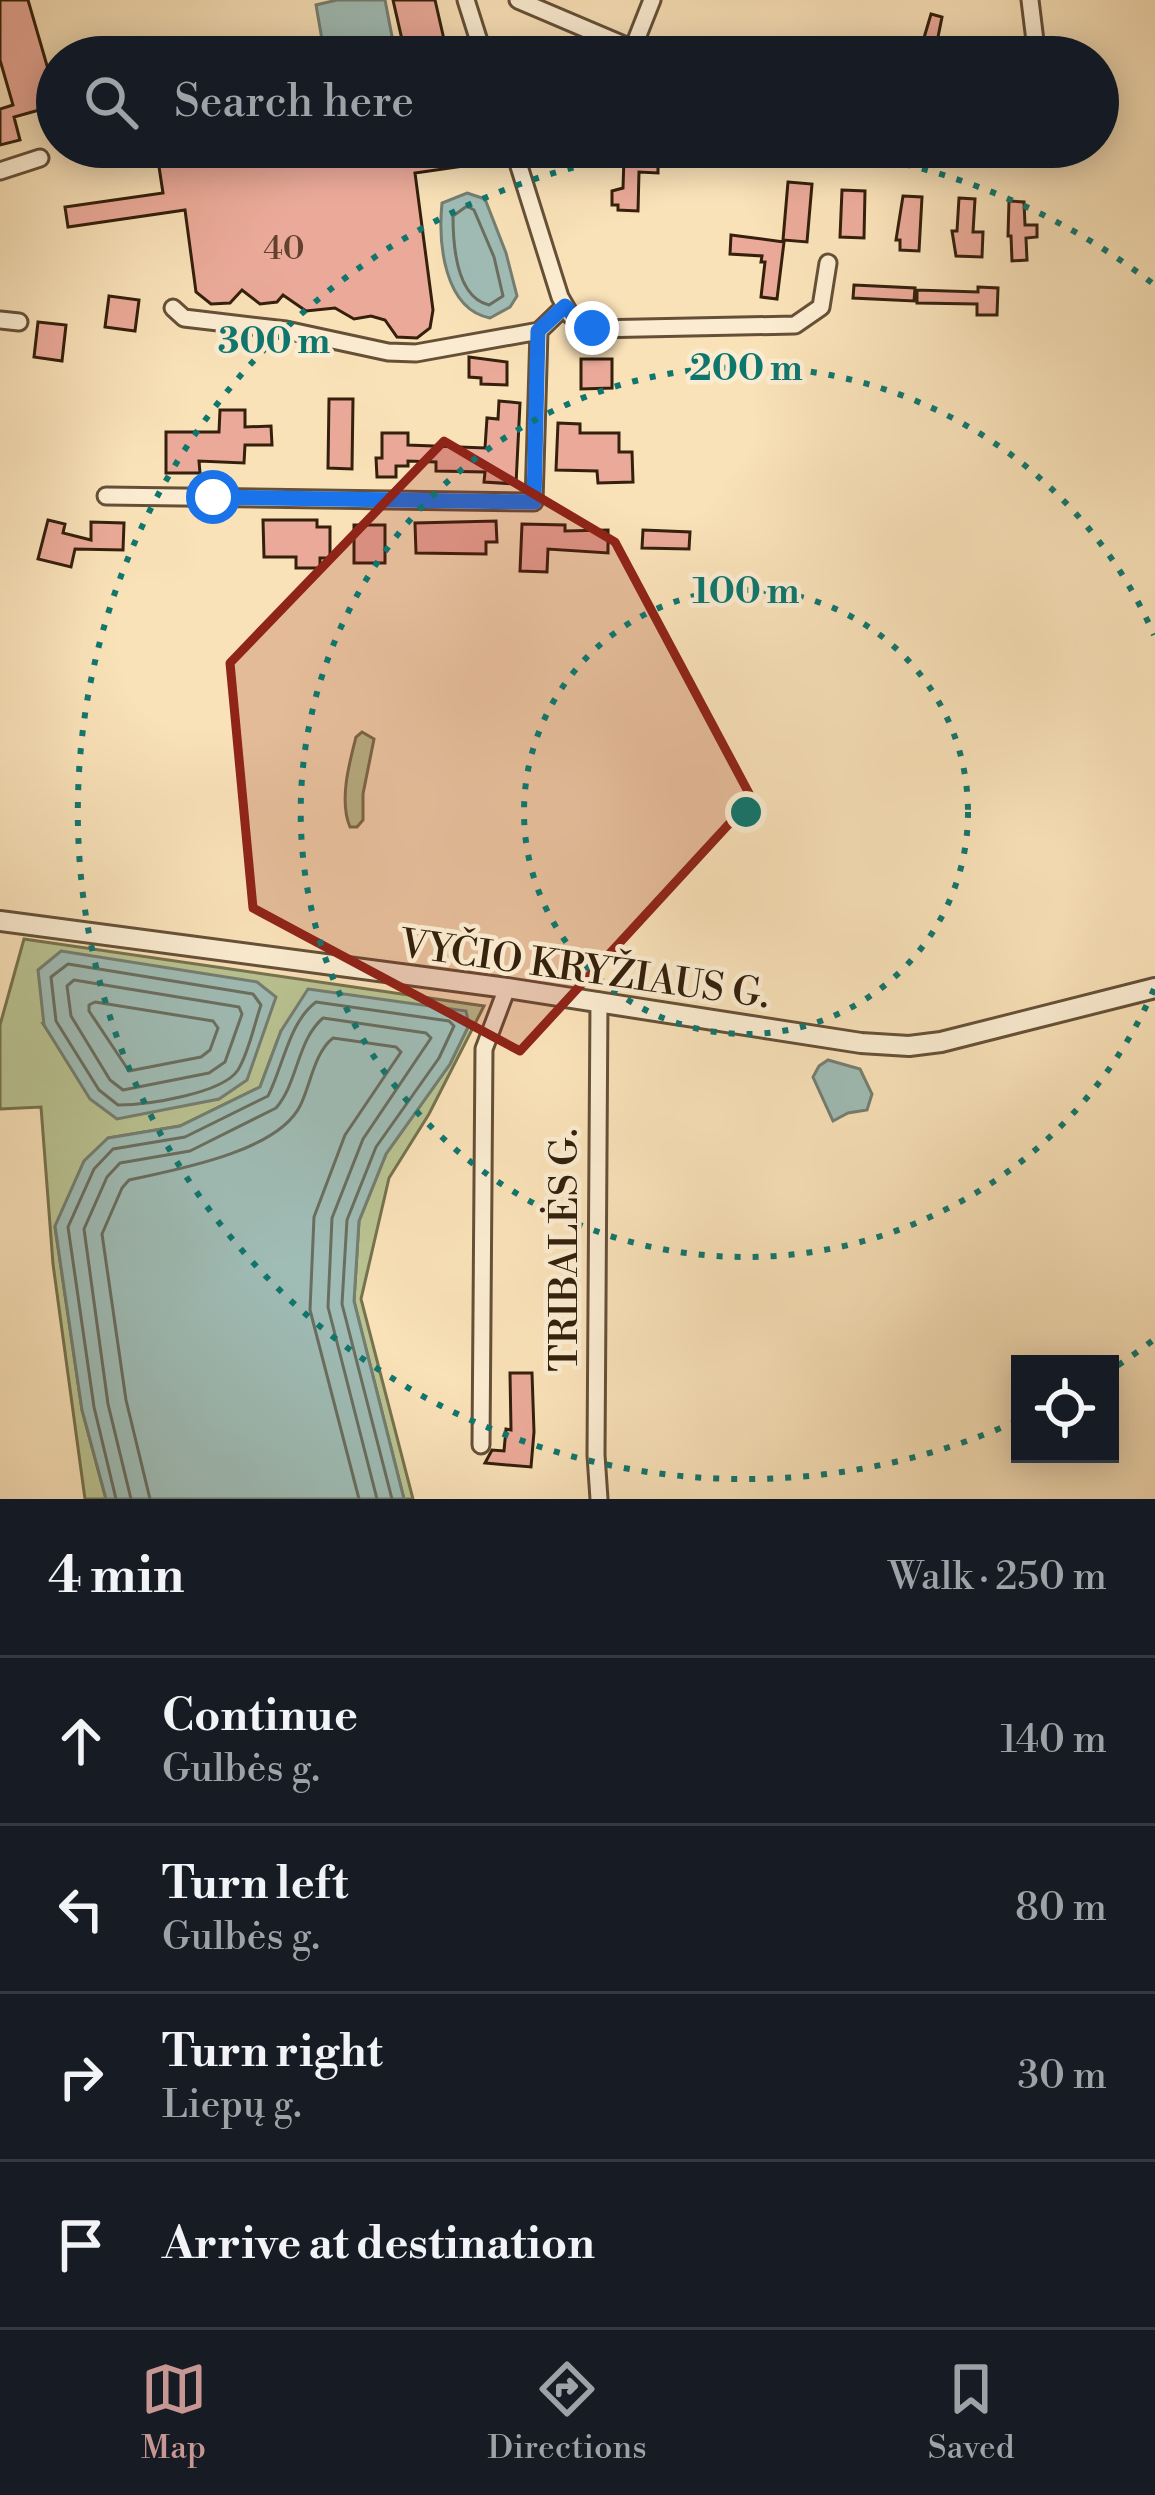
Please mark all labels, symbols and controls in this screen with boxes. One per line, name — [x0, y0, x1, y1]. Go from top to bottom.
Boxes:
search box — [36, 36, 1119, 168]
icon: search — [78, 69, 144, 135]
text: Search here — [174, 74, 414, 131]
house number: 40 — [263, 229, 305, 270]
route end — [565, 301, 619, 355]
text: 300 m — [218, 320, 331, 365]
text: 200 m — [689, 347, 803, 392]
route start — [186, 470, 240, 524]
text: 100 m — [693, 570, 800, 615]
centre of rings — [725, 791, 767, 833]
street label: VYČIO KRYŽIAUS G. — [396, 917, 773, 1021]
street label: TRIBALĖS G. — [539, 1128, 590, 1372]
map controls — [1011, 1355, 1119, 1463]
button: locate — [1011, 1355, 1119, 1463]
text: 4 min — [48, 1545, 184, 1609]
text: Walk · 250 m — [888, 1553, 1107, 1602]
text: Continue — [162, 1688, 358, 1745]
icon: ahead — [48, 1708, 114, 1774]
text: 140 m — [1000, 1716, 1107, 1765]
text: Gulbės g. — [162, 1745, 320, 1794]
text: Turn left — [162, 1856, 348, 1913]
icon: left — [48, 1876, 114, 1942]
text: 80 m — [1015, 1884, 1107, 1933]
text: Gulbės g. — [162, 1913, 320, 1962]
text: Turn right — [162, 2024, 383, 2081]
icon: right — [48, 2044, 114, 2110]
text: 30 m — [1017, 2052, 1107, 2101]
text: Liepų g. — [162, 2081, 302, 2130]
icon: arrive — [48, 2212, 114, 2278]
text: Arrive at destination — [162, 2216, 595, 2273]
tab: Map — [141, 2356, 207, 2469]
tab: Directions — [488, 2356, 647, 2469]
tab: Saved — [928, 2356, 1014, 2469]

